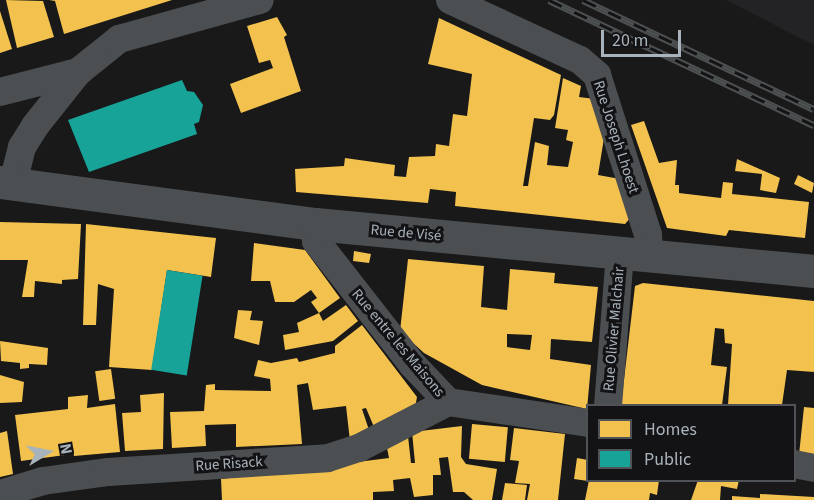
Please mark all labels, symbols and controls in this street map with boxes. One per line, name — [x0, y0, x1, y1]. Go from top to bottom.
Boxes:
scale bar — [604, 18, 684, 56]
text: 20 m — [612, 28, 648, 53]
street label: Rue Joseph Lhoest — [589, 78, 643, 196]
street label: Rue de Visé — [370, 221, 442, 245]
street label: Rue Olivier Malchair — [600, 266, 628, 392]
street label: Rue entre les Maisons — [348, 286, 448, 400]
legend — [586, 404, 796, 482]
text: Homes — [644, 417, 697, 442]
north arrow — [18, 422, 78, 482]
text: N — [54, 442, 77, 456]
text: Public — [644, 447, 691, 472]
street label: Rue Risack — [195, 453, 263, 475]

